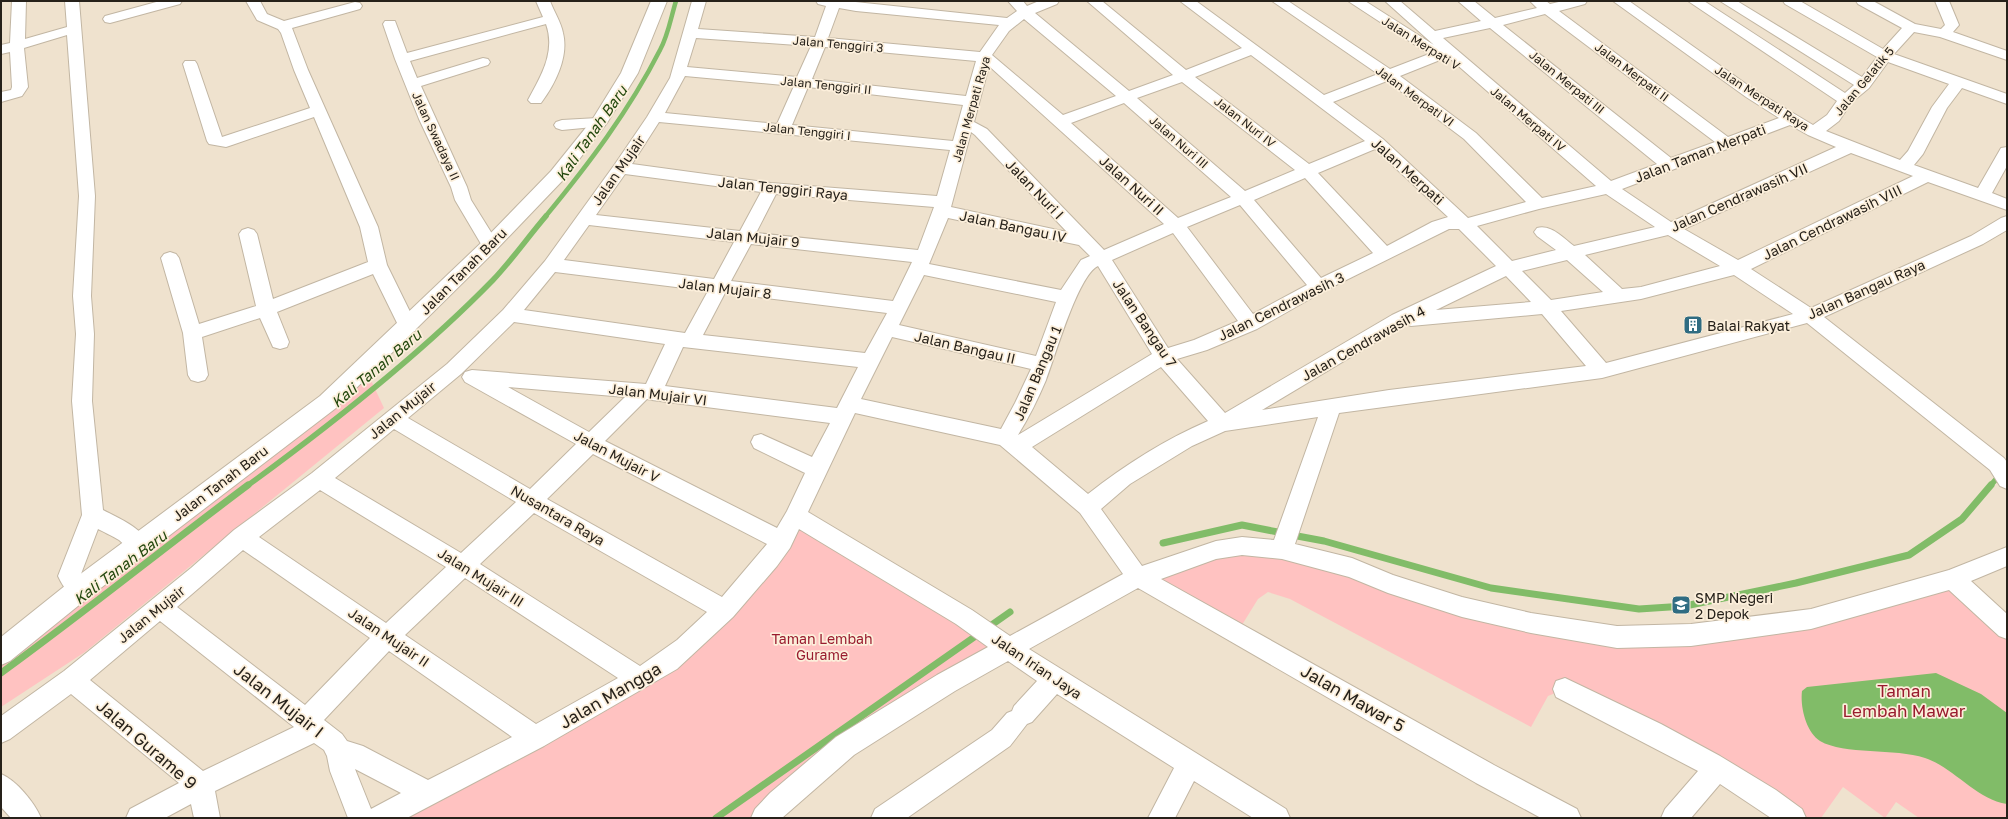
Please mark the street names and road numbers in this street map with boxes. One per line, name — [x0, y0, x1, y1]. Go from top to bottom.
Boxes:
street label: Jalan Merpati V — [1379, 13, 1463, 73]
street label: Jalan Tenggiri 3 — [792, 33, 884, 55]
street label: Jalan Merpati II — [1592, 39, 1672, 105]
street label: Jalan Gelatik 5 — [1831, 44, 1897, 118]
street label: Jalan Merpati III — [1526, 47, 1608, 117]
street label: Jalan Merpati Raya — [949, 54, 993, 164]
street label: Jalan Merpati Raya — [1712, 62, 1812, 134]
street label: Jalan Merpati VI — [1373, 63, 1457, 129]
street label: Jalan Tenggiri II — [780, 73, 872, 97]
street label: Jalan Merpati IV — [1487, 83, 1569, 155]
street label: Jalan Swadaya II — [409, 89, 463, 183]
street label: Jalan Nuri IV — [1211, 93, 1279, 151]
street label: Jalan Nuri III — [1147, 112, 1211, 172]
street label: Jalan Tenggiri I — [763, 119, 851, 143]
street label: Jalan Taman Merpati — [1632, 120, 1768, 186]
street label: Jalan Mujair — [588, 131, 649, 208]
street label: Jalan Merpati — [1368, 134, 1448, 208]
street label: Jalan Nuri II — [1096, 152, 1168, 218]
street label: Jalan Nuri I — [1002, 156, 1068, 222]
street label: Jalan Cendrawasih VII — [1668, 159, 1810, 235]
street label: Jalan Tenggiri Raya — [717, 173, 849, 203]
street label: Jalan Cendrawasih VIII — [1760, 181, 1904, 263]
street label: Jalan Bangau IV — [958, 206, 1068, 246]
street label: Jalan Tanah Baru — [416, 224, 510, 318]
street label: Jalan Mujair 9 — [706, 224, 800, 250]
street label: Jalan Bangau Raya — [1805, 255, 1927, 323]
street label: Jalan Cendrawasih 3 — [1215, 268, 1347, 344]
street label: Jalan Mujair 8 — [678, 274, 772, 302]
street label: Jalan Bangau 7 — [1109, 276, 1181, 370]
street label: Jalan Cendrawasih 4 — [1298, 302, 1428, 384]
street label: Jalan Bangau 1 — [1009, 323, 1065, 423]
street label: Jalan Bangau II — [913, 327, 1017, 367]
street label: Jalan Mujair — [365, 377, 439, 442]
street label: Jalan Mujair VI — [608, 380, 708, 408]
street label: Jalan Mujair V — [571, 426, 663, 486]
street label: Jalan Tanah Baru — [169, 441, 271, 525]
street label: Nusantara Raya — [508, 481, 608, 549]
street label: Jalan Mujair III — [435, 544, 527, 610]
street label: Jalan Mujair — [114, 581, 188, 646]
street label: Jalan Mujair II — [345, 604, 433, 670]
street label: Jalan Irian Jaya — [989, 630, 1085, 702]
street label: Jalan Mangga — [555, 657, 665, 733]
street label: Jalan Mujair I — [230, 658, 328, 742]
street label: Jalan Mawar 5 — [1297, 660, 1409, 736]
street label: Jalan Gurame 9 — [92, 695, 202, 793]

